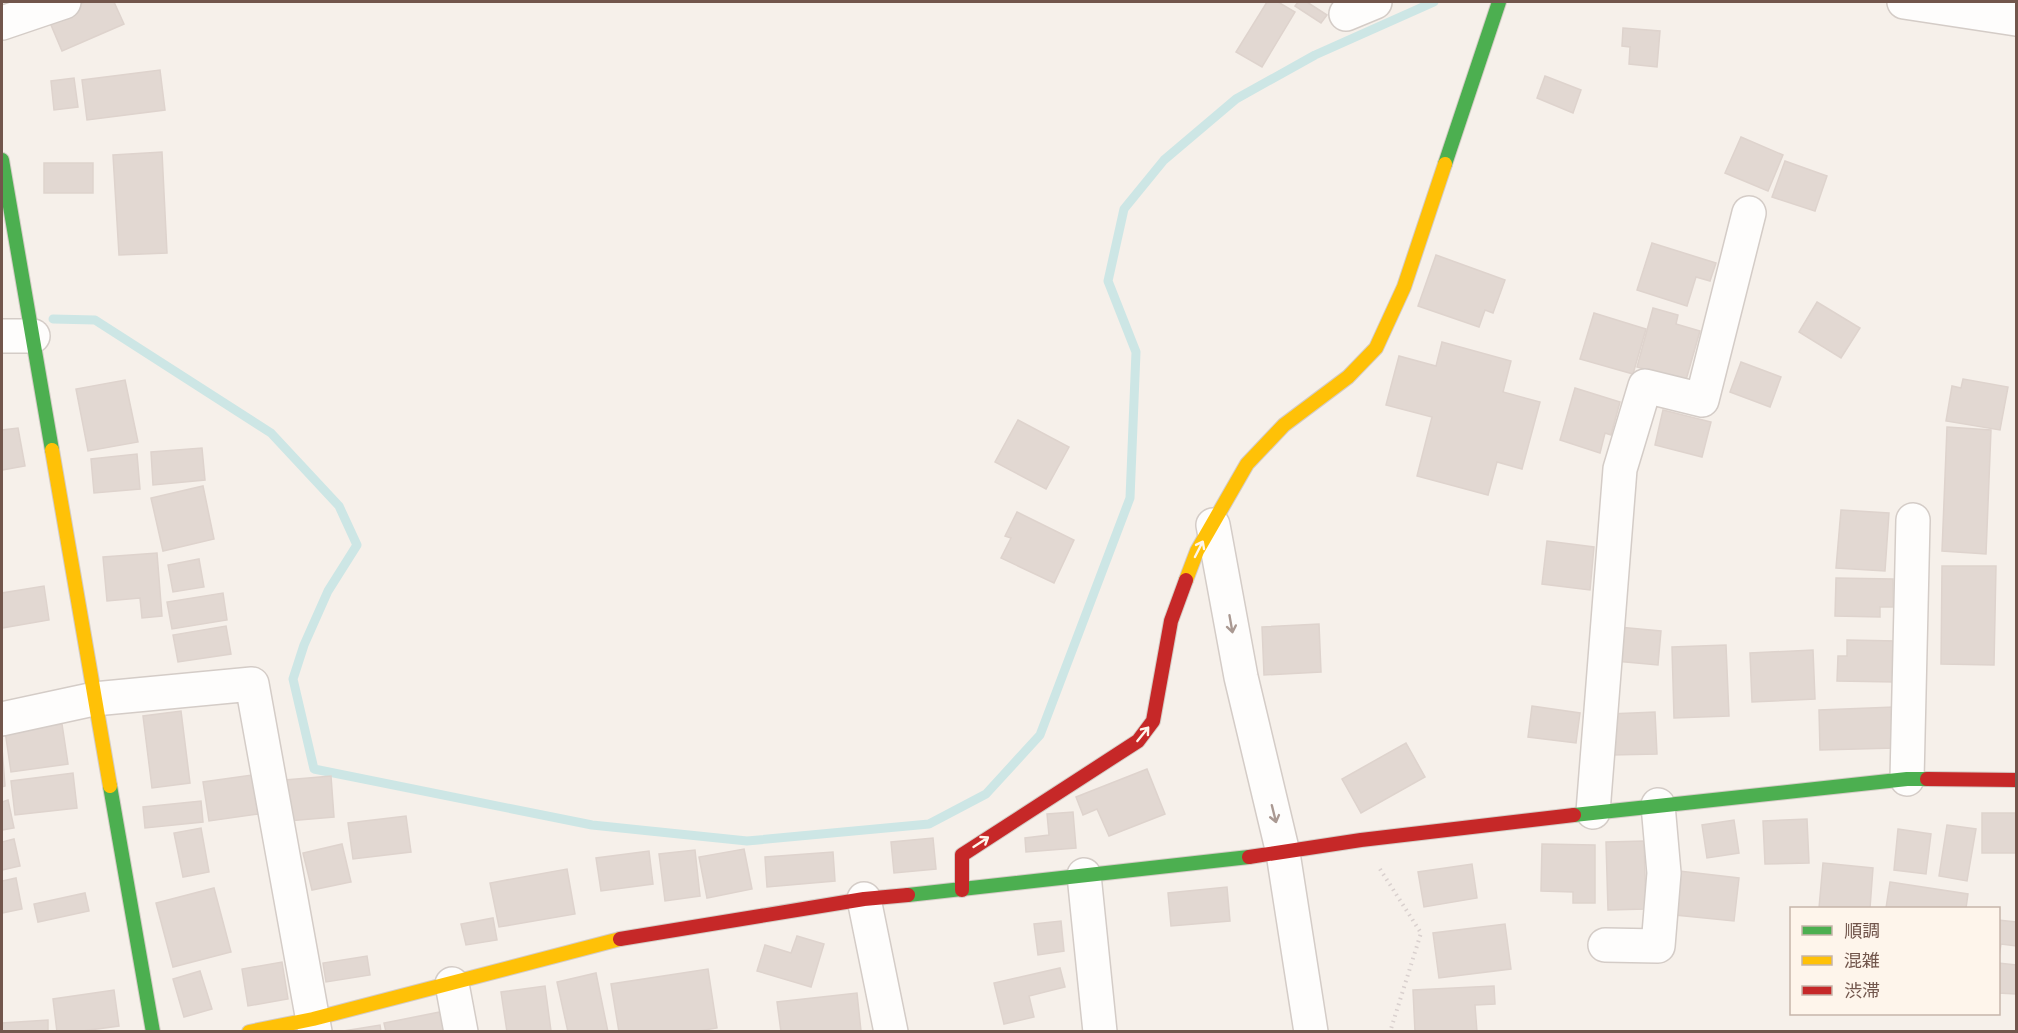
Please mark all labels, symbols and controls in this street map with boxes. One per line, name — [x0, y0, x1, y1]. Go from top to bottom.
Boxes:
one-way arrow — [1194, 541, 1205, 559]
one-way arrow — [1226, 613, 1237, 633]
one-way arrow — [1136, 726, 1149, 742]
one-way arrow — [1268, 804, 1280, 823]
one-way arrow — [973, 836, 989, 848]
legend — [1790, 907, 2000, 1015]
text: 順調 — [1844, 919, 1880, 941]
text: 混雑 — [1844, 949, 1880, 971]
text: 渋滞 — [1844, 979, 1880, 1001]

